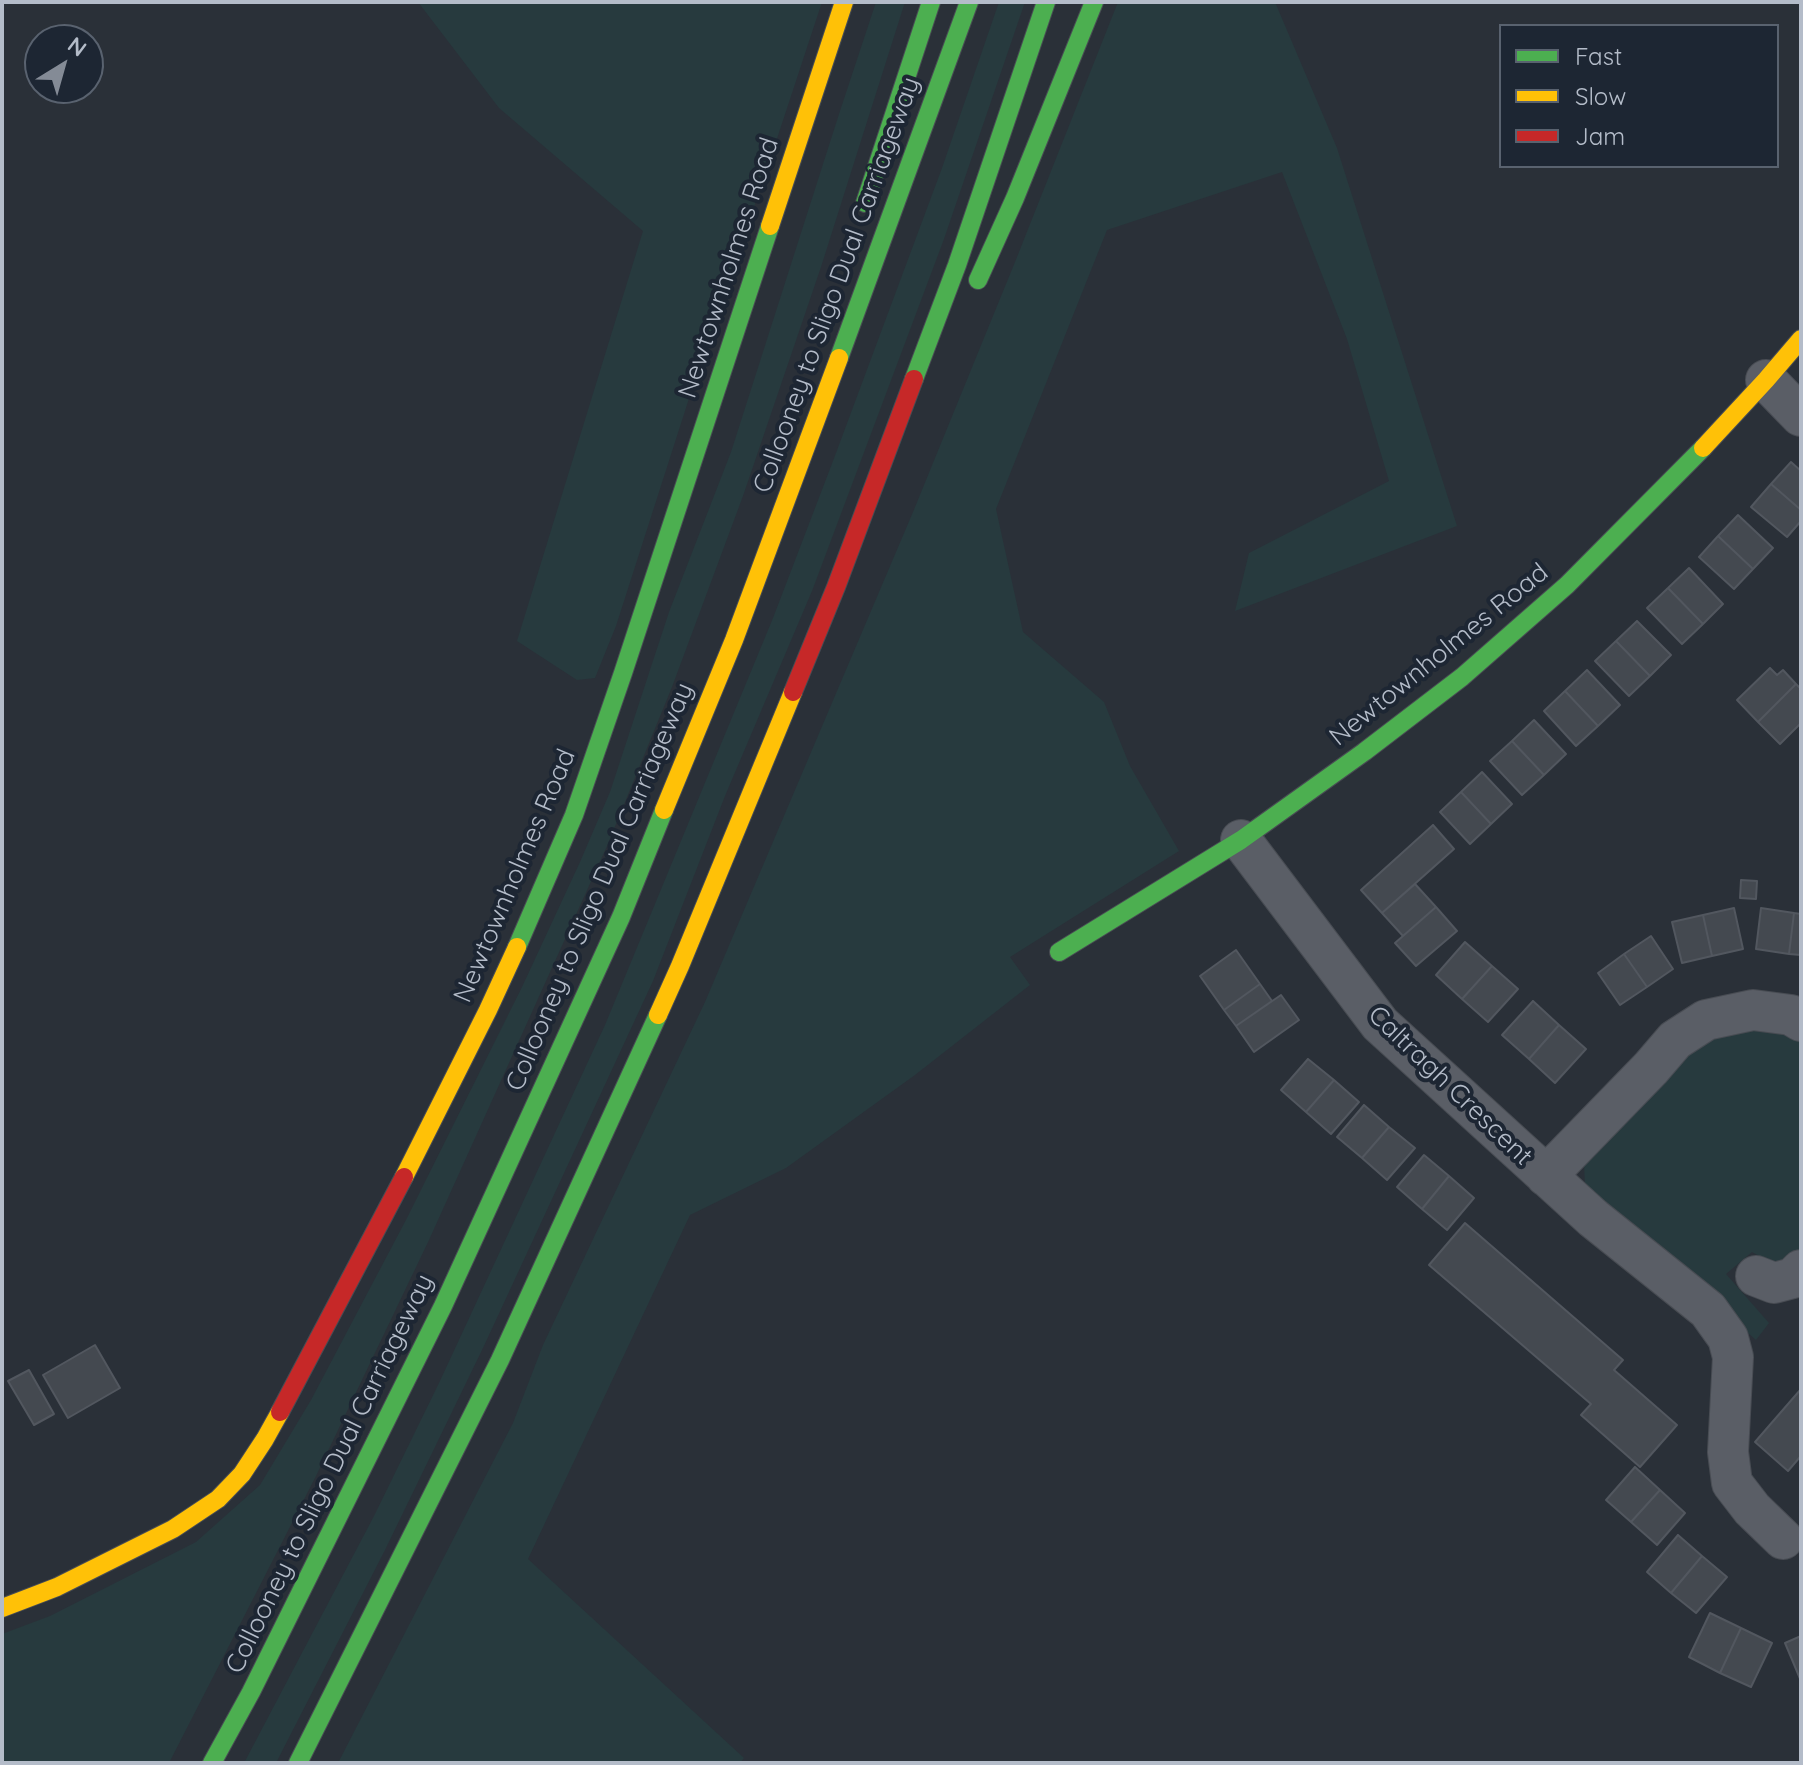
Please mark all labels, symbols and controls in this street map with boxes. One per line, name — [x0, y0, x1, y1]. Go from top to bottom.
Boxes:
north arrow — [24, 24, 104, 104]
legend — [1499, 24, 1779, 168]
text: N — [62, 30, 92, 62]
text: Fast — [1575, 41, 1622, 71]
street label: Collooney to Sligo Dual Carriageway — [747, 73, 927, 497]
text: Slow — [1575, 81, 1626, 111]
text: Jam — [1575, 121, 1625, 151]
street label: Newtownholmes Road — [672, 134, 786, 402]
street label: Newtownholmes Road — [1323, 557, 1555, 753]
street label: Collooney to Sligo Dual Carriageway — [500, 678, 700, 1096]
street label: Newtownholmes Road — [447, 745, 583, 1007]
street label: Caltragh Crescent — [1361, 1000, 1539, 1172]
street label: Collooney to Sligo Dual Carriageway — [219, 1269, 441, 1679]

